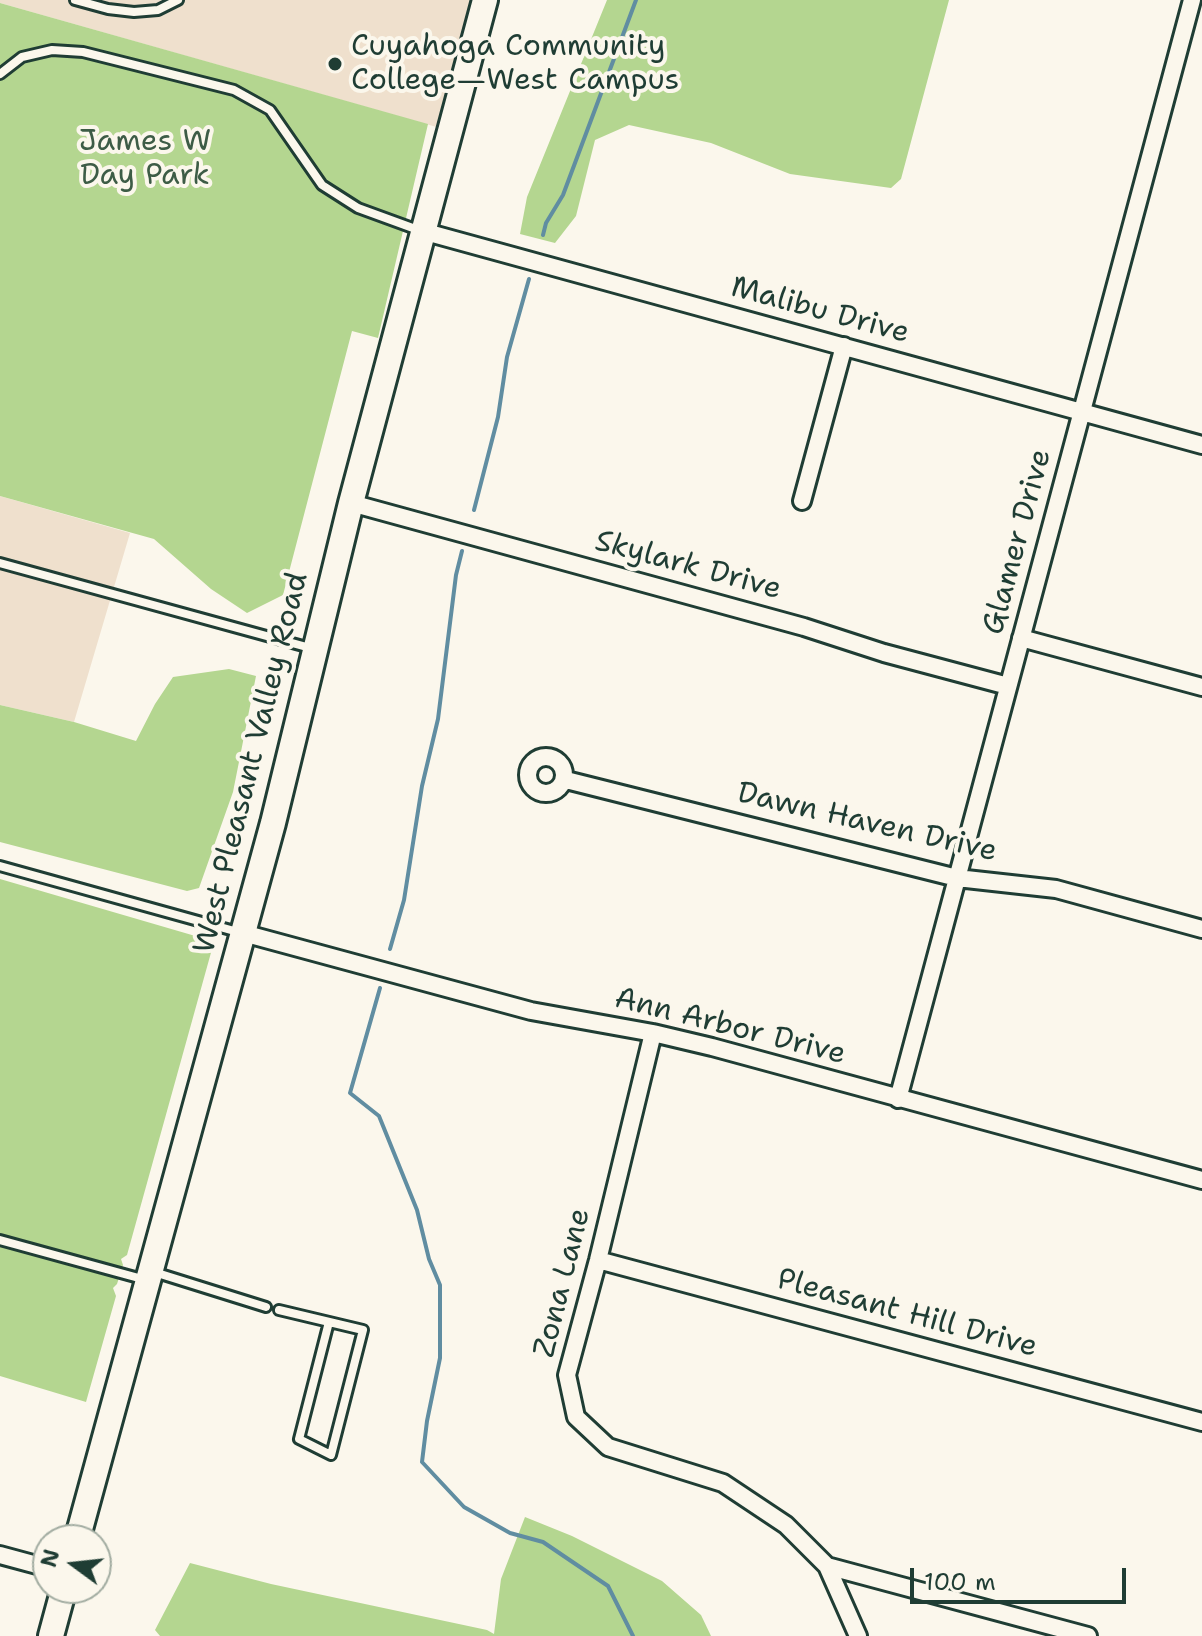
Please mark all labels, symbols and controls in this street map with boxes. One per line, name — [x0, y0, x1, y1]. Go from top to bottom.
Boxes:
place label: Cuyahoga Community College—West Campus — [351, 29, 679, 100]
marker: Cuyahoga Community College—West Campus — [326, 55, 344, 73]
park label: James W Day Park — [79, 124, 211, 194]
street label: Malibu Drive — [727, 270, 913, 352]
street label: Glamer Drive — [976, 445, 1060, 639]
street label: Skylark Drive — [591, 524, 785, 608]
street label: West Pleasant Valley Road — [187, 569, 317, 957]
street label: Dawn Haven Drive — [734, 776, 1000, 870]
street label: Ann Arbor Drive — [611, 981, 849, 1073]
street label: Zona Lane — [527, 1205, 599, 1361]
street label: Pleasant Hill Drive — [773, 1262, 1041, 1366]
north arrow — [32, 1524, 112, 1604]
text: N — [34, 1546, 67, 1570]
scale bar — [914, 1552, 1130, 1602]
text: 100 m — [924, 1566, 996, 1598]

